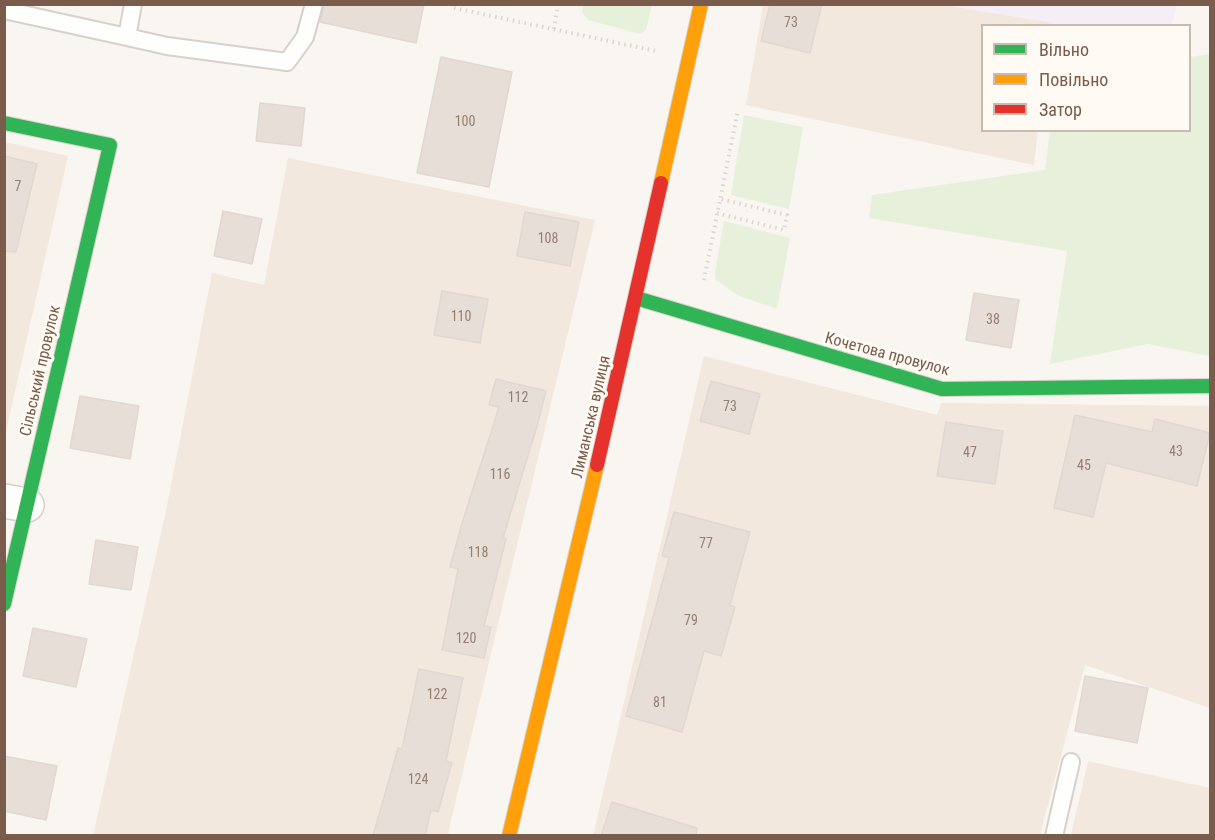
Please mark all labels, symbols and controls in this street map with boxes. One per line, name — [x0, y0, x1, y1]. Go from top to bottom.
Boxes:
house number: 73 — [784, 15, 798, 31]
legend — [981, 24, 1191, 132]
text: Вільно — [1039, 39, 1089, 60]
text: Повільно — [1039, 69, 1108, 90]
text: Затор — [1039, 99, 1082, 120]
house number: 100 — [455, 114, 475, 130]
house number: 7 — [15, 179, 21, 195]
house number: 108 — [538, 231, 558, 247]
street label: Сільський провулок — [17, 304, 65, 438]
house number: 110 — [451, 309, 471, 325]
house number: 38 — [986, 312, 1000, 328]
street label: Кочетова провулок — [823, 329, 951, 381]
street label: Лиманська вулиця — [569, 354, 615, 480]
house number: 112 — [508, 390, 528, 406]
house number: 73 — [723, 399, 737, 415]
house number: 43 — [1169, 444, 1183, 460]
house number: 47 — [963, 445, 977, 461]
house number: 45 — [1077, 458, 1091, 474]
house number: 116 — [490, 467, 510, 483]
house number: 77 — [699, 536, 713, 552]
house number: 118 — [468, 545, 488, 561]
house number: 79 — [684, 613, 698, 629]
house number: 120 — [456, 631, 476, 647]
house number: 122 — [427, 687, 447, 703]
house number: 81 — [653, 695, 667, 711]
house number: 124 — [408, 772, 428, 788]

